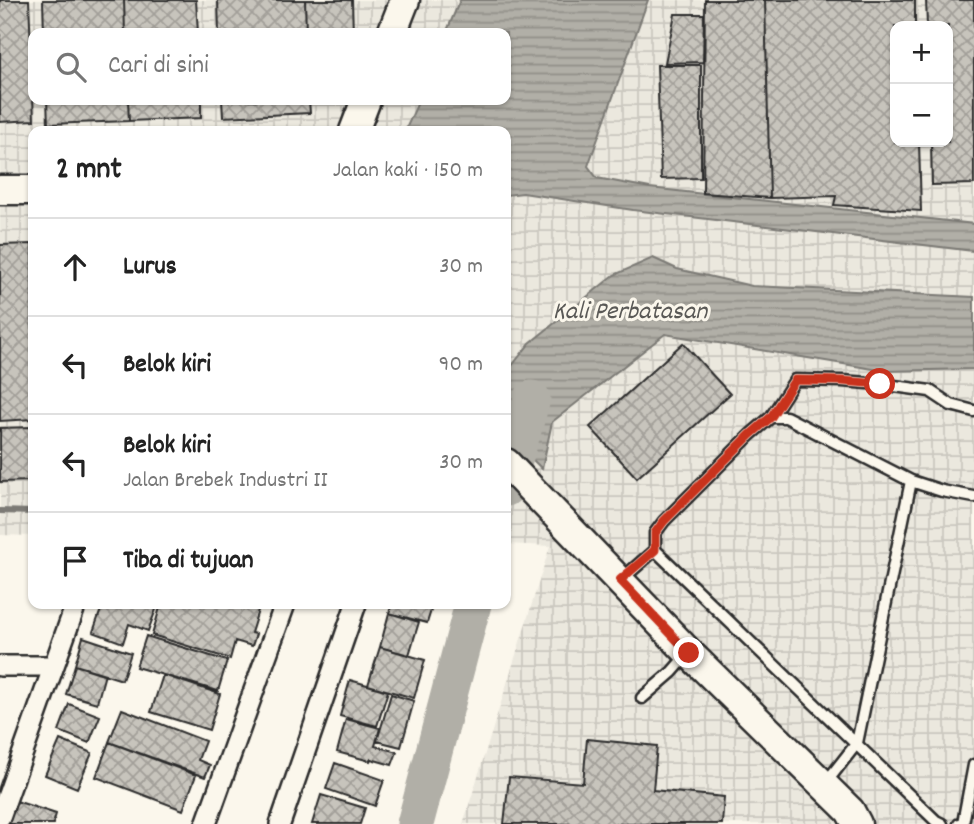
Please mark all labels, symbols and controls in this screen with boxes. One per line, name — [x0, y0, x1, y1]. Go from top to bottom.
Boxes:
map controls — [890, 21, 953, 147]
button: + — [890, 21, 953, 84]
search box — [28, 28, 511, 105]
icon: search — [52, 48, 90, 86]
text: Cari di sini — [108, 48, 209, 85]
button: − — [890, 84, 953, 147]
text: 2 mnt — [56, 150, 122, 193]
text: Jalan kaki · 150 m — [333, 155, 483, 188]
icon: ahead — [56, 248, 94, 286]
text: Lurus — [123, 249, 177, 286]
text: 30 m — [439, 251, 483, 284]
water label: Kali Perbatasan — [553, 294, 708, 331]
icon: left — [56, 346, 94, 384]
text: Belok kiri — [123, 347, 211, 384]
text: 90 m — [439, 349, 483, 382]
route start — [864, 368, 895, 399]
text: Belok kiri — [123, 428, 211, 465]
icon: left — [56, 444, 94, 482]
text: 30 m — [439, 447, 483, 480]
text: Jalan Brebek Industri II — [123, 465, 328, 498]
icon: arrive — [56, 542, 94, 580]
text: Tiba di tujuan — [123, 543, 254, 580]
route end — [673, 637, 704, 668]

